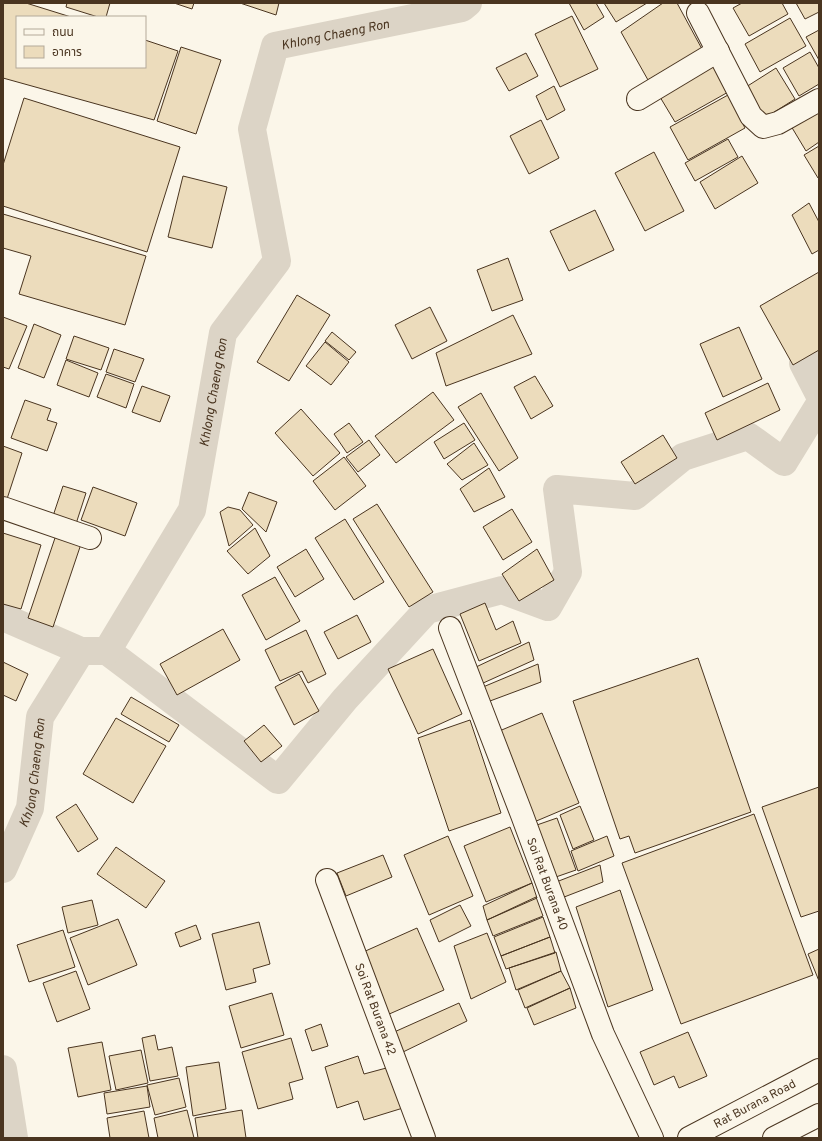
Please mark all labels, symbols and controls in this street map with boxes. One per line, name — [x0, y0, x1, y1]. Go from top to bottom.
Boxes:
legend — [16, 16, 146, 68]
water label: Khlong Chaeng Ron — [280, 17, 391, 55]
text: ถนน — [52, 25, 74, 41]
text: อาคาร — [52, 45, 82, 61]
water label: Khlong Chaeng Ron — [197, 337, 232, 448]
water label: Khlong Chaeng Ron — [16, 717, 50, 830]
street label: Soi Rat Burana 40 — [522, 836, 571, 933]
street label: Soi Rat Burana 42 — [350, 961, 399, 1058]
street label: Rat Burana Road — [711, 1076, 799, 1133]

